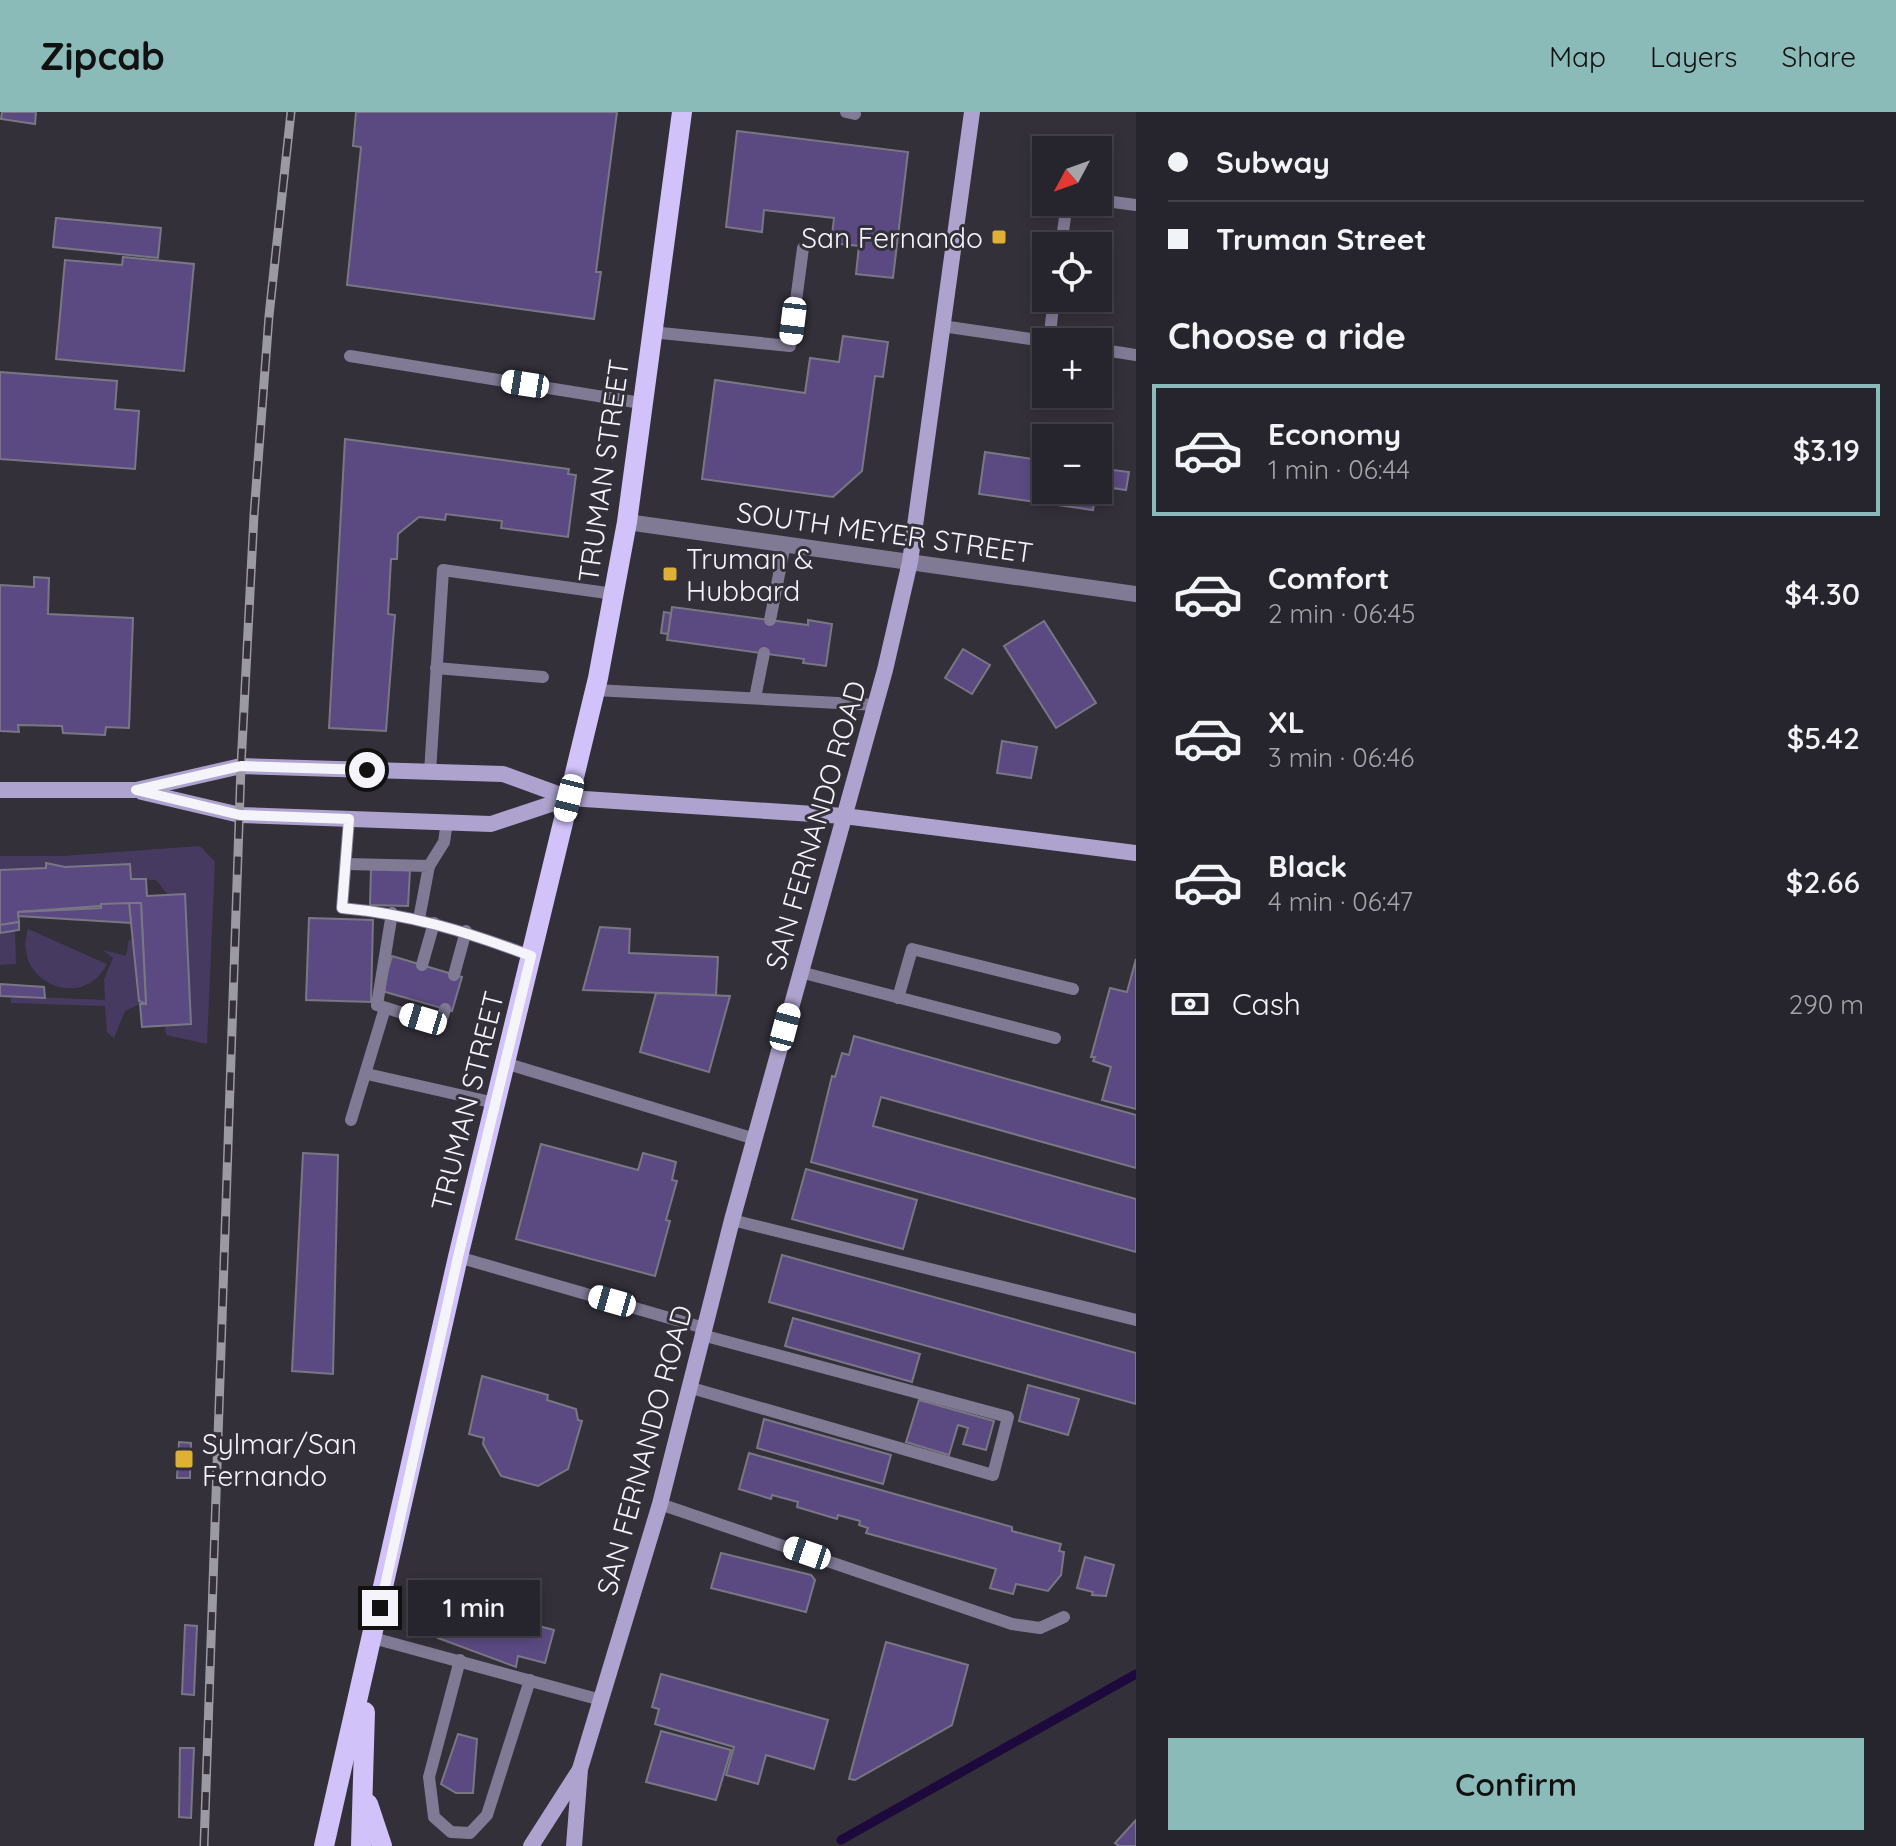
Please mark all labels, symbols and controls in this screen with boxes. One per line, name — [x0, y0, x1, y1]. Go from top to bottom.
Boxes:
text: Zipcab — [40, 32, 165, 80]
text: Map — [1549, 39, 1606, 74]
text: Layers — [1650, 39, 1737, 74]
text: Share — [1781, 39, 1856, 74]
north arrow — [1032, 136, 1112, 216]
map controls — [1032, 136, 1112, 504]
text: Subway — [1216, 143, 1330, 181]
place label: San Fernando — [801, 220, 983, 255]
text: Truman Street — [1216, 220, 1427, 258]
marker: San Fernando — [990, 228, 1008, 246]
button: locate — [1032, 232, 1112, 312]
car — [778, 296, 808, 346]
text: Choose a ride — [1168, 313, 1406, 358]
button: + — [1032, 328, 1112, 408]
street label: TRUMAN STREET — [570, 357, 636, 585]
car — [499, 368, 551, 400]
icon: car — [1172, 414, 1244, 486]
text: Economy — [1268, 415, 1401, 453]
button: − — [1032, 424, 1112, 504]
text: $3.19 — [1793, 431, 1860, 469]
text: 1 min · 06:44 — [1268, 453, 1410, 486]
street label: SOUTH MEYER STREET — [735, 494, 1035, 570]
place label: Truman & Hubbard — [686, 541, 813, 608]
icon: car — [1172, 558, 1244, 630]
text: Comfort — [1268, 559, 1389, 597]
marker: Truman & Hubbard — [661, 565, 679, 583]
text: $4.30 — [1784, 575, 1860, 613]
text: 2 min · 06:45 — [1268, 597, 1415, 630]
street label: SAN FERNANDO ROAD — [757, 677, 873, 973]
icon: car — [1172, 702, 1244, 774]
text: XL — [1268, 703, 1305, 741]
text: $5.42 — [1787, 719, 1860, 757]
text: 3 min · 06:46 — [1268, 741, 1414, 774]
route start — [349, 752, 385, 788]
car — [552, 772, 586, 824]
icon: car — [1172, 846, 1244, 918]
text: Black — [1268, 847, 1347, 885]
text: $2.66 — [1786, 863, 1860, 901]
text: 4 min · 06:47 — [1268, 885, 1413, 918]
icon: cash — [1168, 982, 1212, 1026]
text: Cash — [1232, 985, 1301, 1023]
street label: TRUMAN STREET — [423, 988, 511, 1214]
text: 290 m — [1789, 988, 1864, 1021]
car — [397, 1001, 449, 1037]
car — [767, 1001, 803, 1053]
car — [586, 1283, 638, 1319]
street label: SAN FERNANDO ROAD — [588, 1301, 700, 1599]
place label: Sylmar/San Fernando — [202, 1426, 357, 1493]
marker: Sylmar/San Fernando — [173, 1448, 195, 1470]
car — [780, 1534, 834, 1572]
callout: 1 min — [408, 1580, 540, 1636]
route end — [362, 1590, 398, 1626]
text: 1 min — [443, 1591, 505, 1624]
button: Confirm — [1168, 1738, 1864, 1830]

